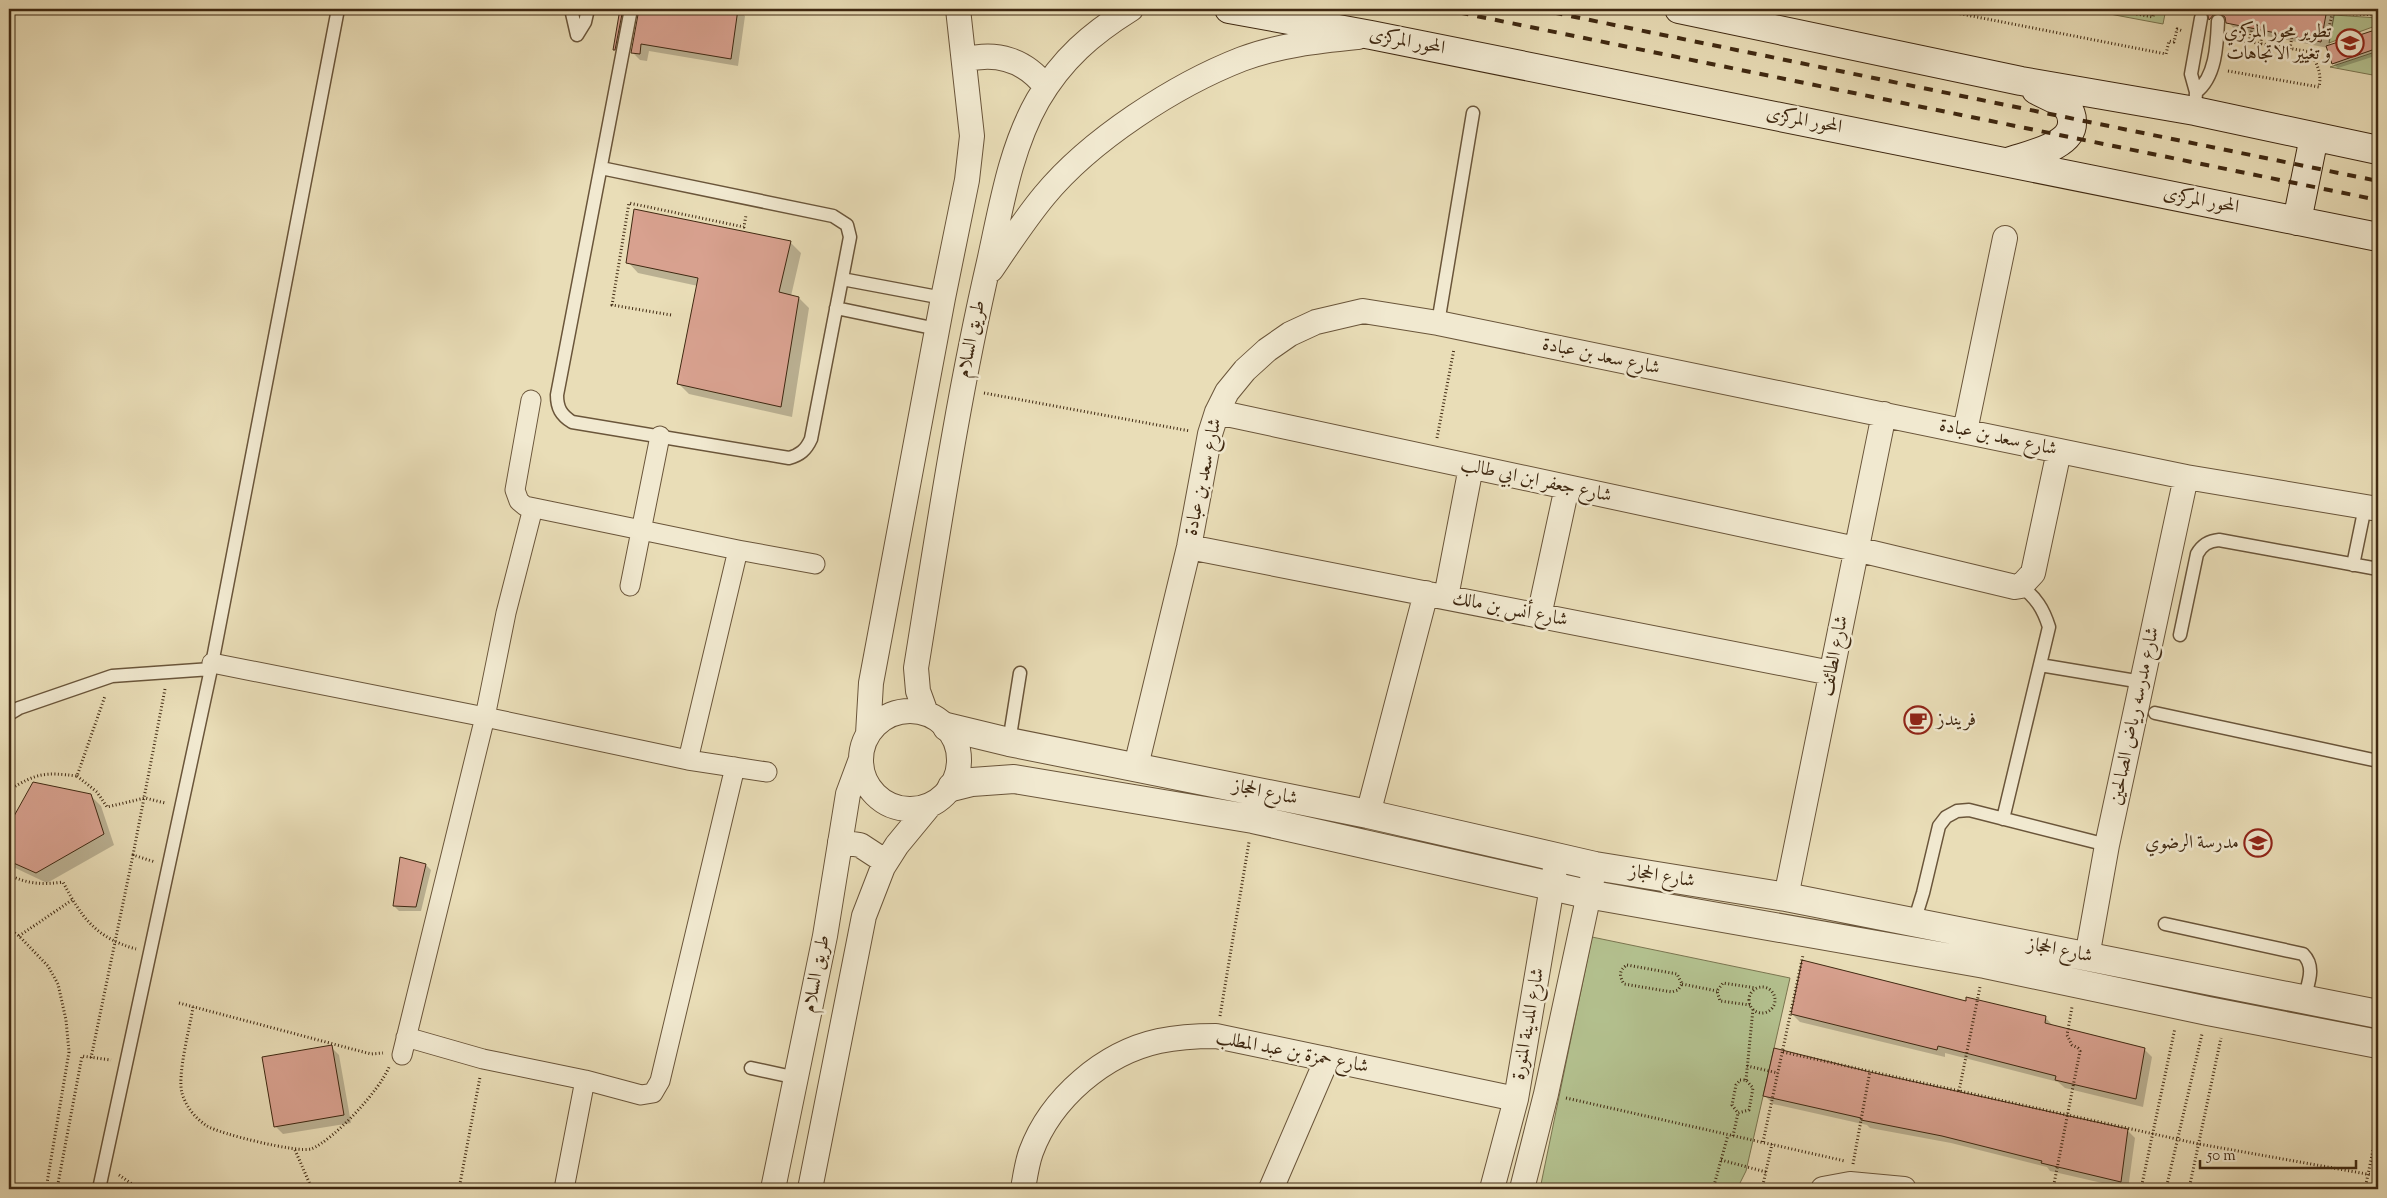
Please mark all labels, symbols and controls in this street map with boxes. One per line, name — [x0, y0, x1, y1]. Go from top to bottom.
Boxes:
place label: تطوير محور المركزي و تغيير الاتجاهات — [2224, 19, 2331, 68]
street label: المحور المركزى — [1367, 21, 1447, 63]
school or university icon: تطوير محور المركزي و تغيير الاتجاهات — [2335, 28, 2365, 58]
street label: المحور المركزى — [1764, 100, 1844, 142]
street label: المحور المركزى — [2161, 180, 2241, 222]
street label: طريق السلام — [951, 298, 994, 381]
street label: شارع سعد بن عبادة — [1540, 331, 1662, 383]
street label: شارع سعد بن عبادة — [1937, 412, 2059, 464]
street label: شارع سعد بن عبادة — [1178, 416, 1230, 538]
street label: شارع جعفر ابن ابي طالب — [1458, 452, 1614, 510]
street label: شارع أنس بن مالك — [1450, 585, 1570, 634]
street label: شارع الطائف — [1814, 613, 1856, 699]
street label: شارع مدرسه رياض الصالحين — [2103, 624, 2167, 808]
cafe icon: فريندز — [1903, 705, 1933, 735]
place label: فريندز — [1935, 707, 1976, 734]
street label: شارع الحجاز — [1228, 773, 1300, 813]
school or university icon: مدرسة الرضوي — [2243, 828, 2273, 858]
place label: مدرسة الرضوي — [2145, 830, 2239, 857]
street label: شارع الحجاز — [1625, 858, 1697, 895]
street label: شارع الحجاز — [2023, 931, 2095, 971]
street label: طريق السلام — [796, 933, 839, 1015]
street label: شارع المدينة المنورة — [1506, 966, 1552, 1082]
street label: شارع حمزة بن عبد المطلب — [1213, 1025, 1371, 1081]
scale bar — [2200, 1138, 2356, 1170]
text: 50 m — [2206, 1146, 2236, 1167]

